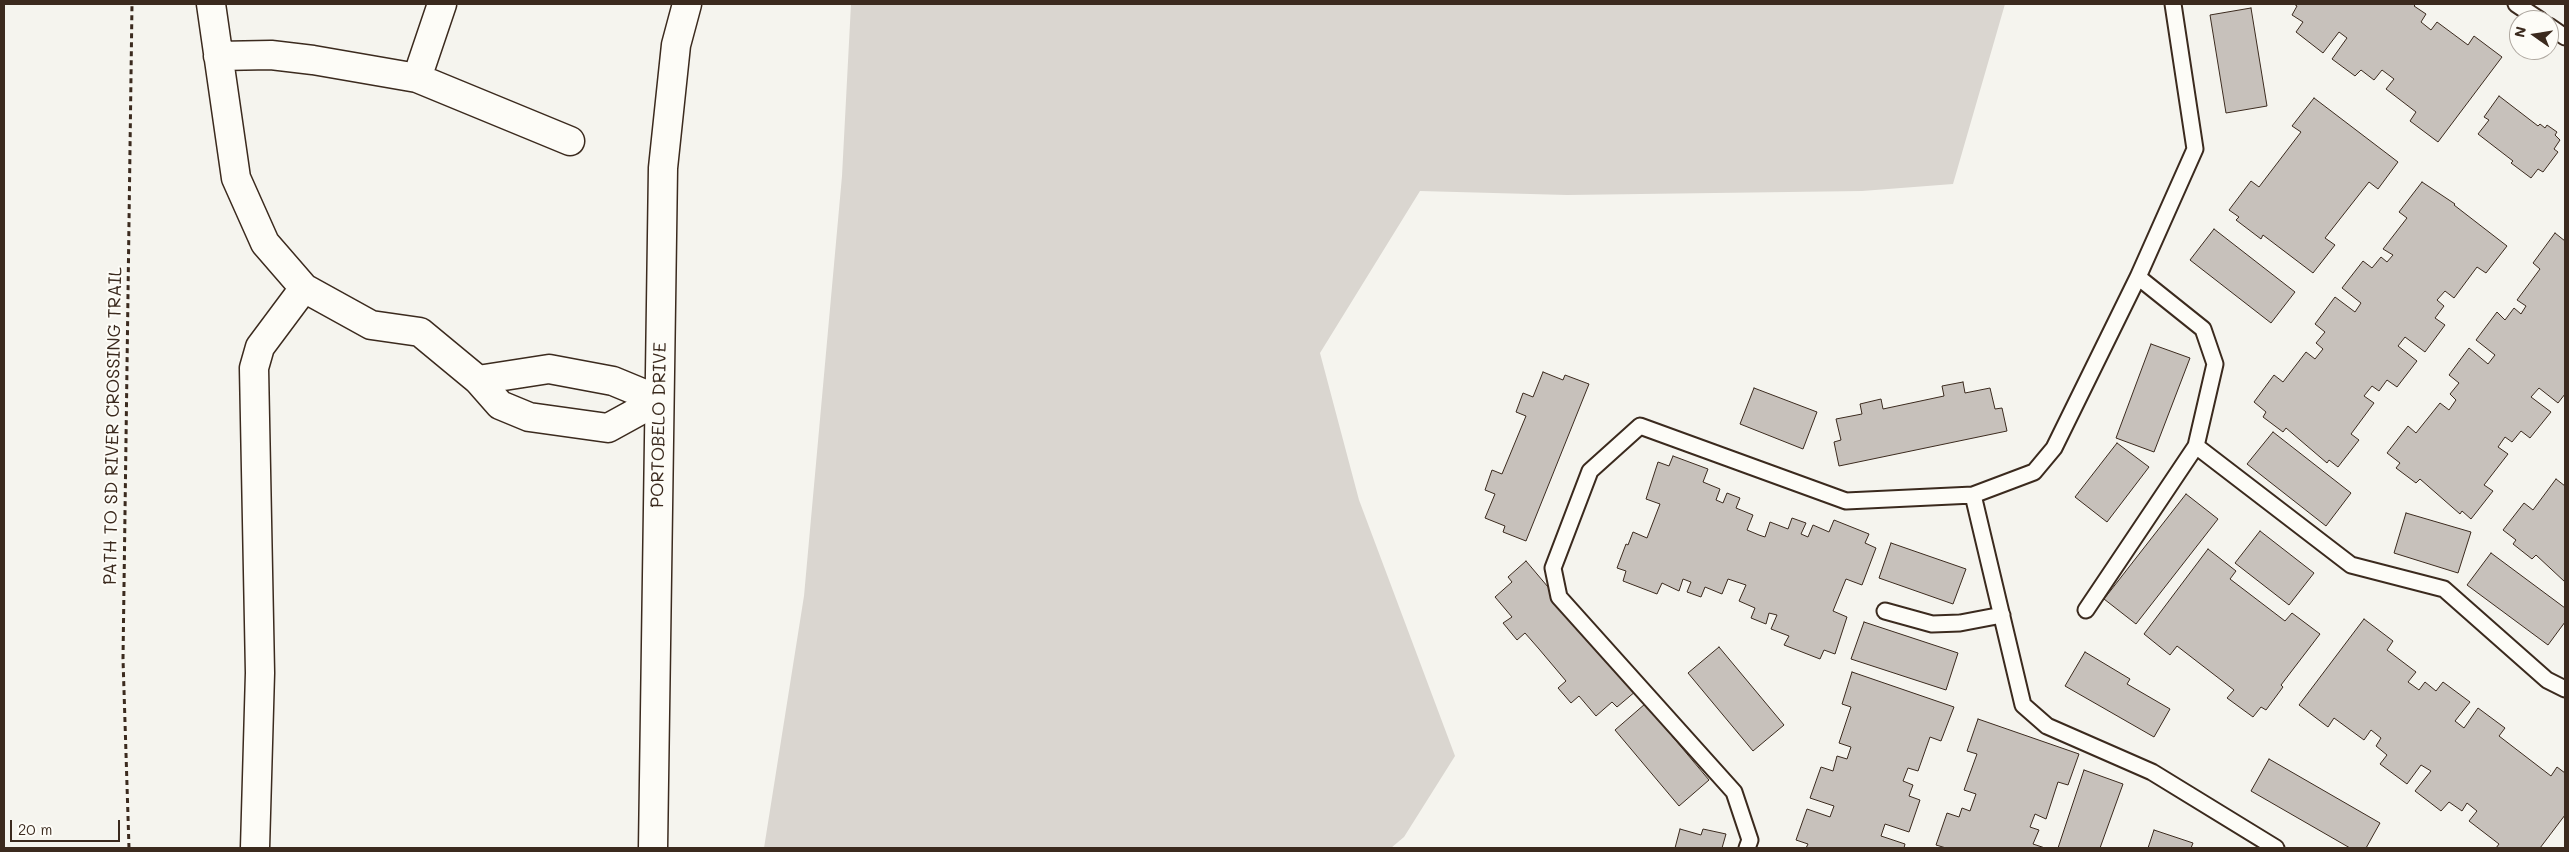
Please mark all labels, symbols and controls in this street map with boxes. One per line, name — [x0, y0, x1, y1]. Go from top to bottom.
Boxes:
north arrow — [2509, 10, 2559, 60]
text: N — [2509, 24, 2530, 39]
street label: PATH TO SD RIVER CROSSING TRAIL — [99, 267, 127, 585]
street label: PORTOBELO DRIVE — [647, 342, 671, 508]
scale bar — [12, 810, 122, 842]
text: 20 m — [18, 819, 52, 839]

